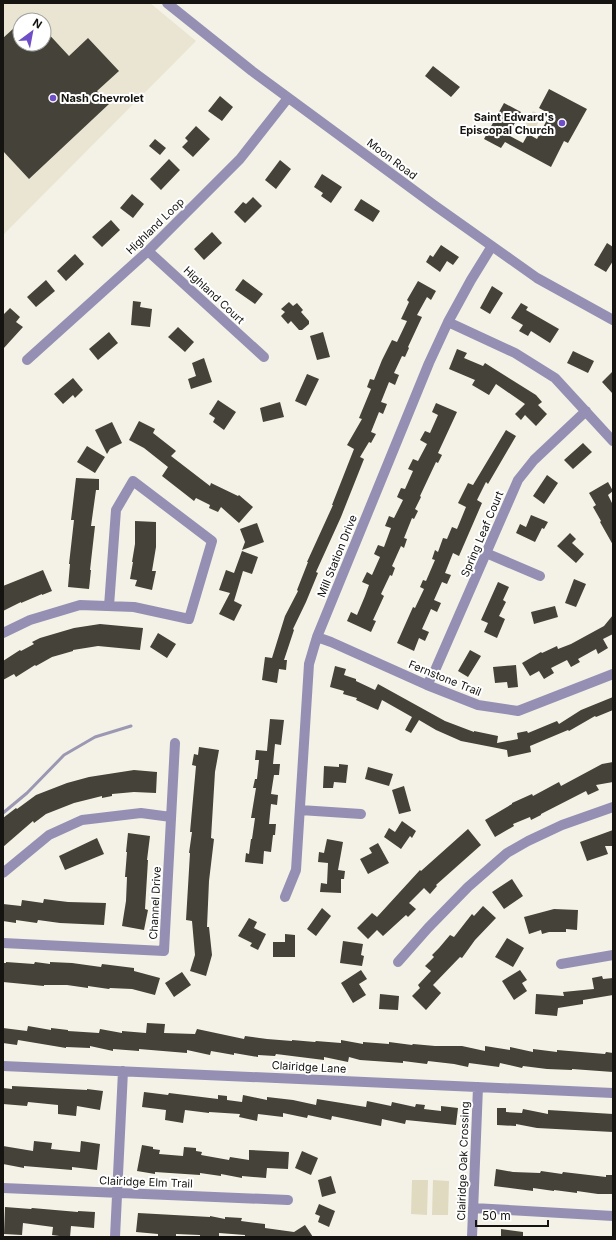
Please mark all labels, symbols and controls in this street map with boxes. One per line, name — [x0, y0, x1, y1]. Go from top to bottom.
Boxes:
north arrow — [12, 12, 52, 52]
text: N — [30, 15, 45, 32]
place label: Nash Chevrolet — [61, 91, 144, 105]
marker: Nash Chevrolet — [48, 93, 58, 103]
place label: Saint Edward's Episcopal Church — [460, 110, 554, 137]
marker: Saint Edward's Episcopal Church — [557, 118, 567, 128]
street label: Moon Road — [364, 136, 420, 182]
street label: Highland Loop — [123, 195, 187, 257]
street label: Highland Court — [181, 263, 248, 327]
street label: Spring Leaf Court — [458, 488, 507, 579]
street label: Mill Station Drive — [314, 513, 360, 599]
street label: Fernstone Trail — [407, 657, 483, 699]
street label: Channel Drive — [146, 866, 164, 940]
street label: Clairidge Lane — [271, 1058, 347, 1076]
street label: Clairidge Oak Crossing — [454, 1101, 472, 1221]
street label: Clairidge Elm Trail — [99, 1173, 193, 1191]
scale bar — [476, 1202, 548, 1228]
text: 50 m — [482, 1208, 511, 1223]

